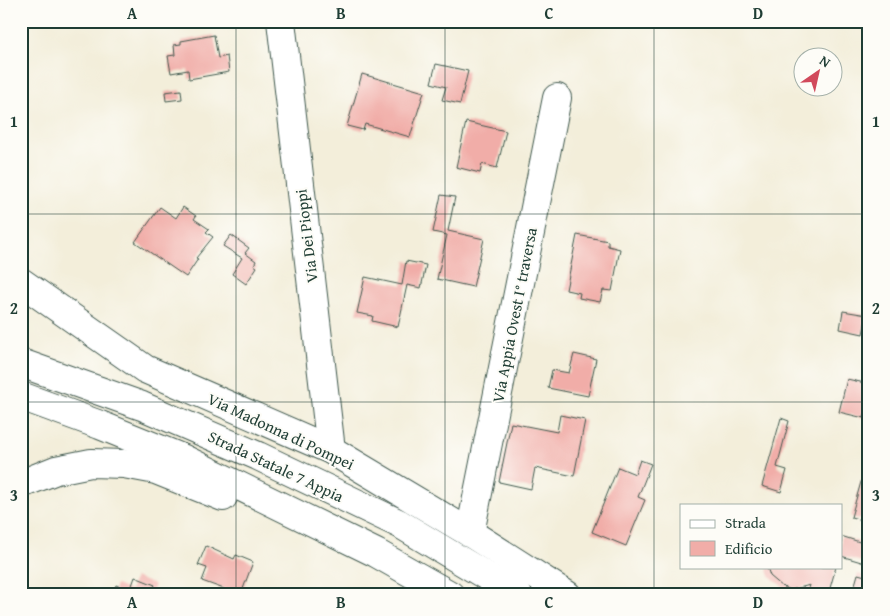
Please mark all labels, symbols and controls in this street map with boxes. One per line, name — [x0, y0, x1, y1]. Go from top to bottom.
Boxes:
text: A — [127, 1, 138, 25]
text: B — [336, 1, 346, 25]
text: C — [544, 1, 554, 25]
text: D — [753, 1, 763, 25]
north arrow — [792, 48, 842, 98]
text: N — [816, 50, 835, 72]
text: 1 — [10, 109, 18, 133]
text: 1 — [872, 109, 880, 133]
street label: Via Dei Pioppi — [288, 187, 324, 284]
street label: Via Appia Ovest I° traversa — [485, 225, 543, 405]
text: 2 — [10, 296, 18, 320]
text: 2 — [872, 296, 880, 320]
street label: Via Madonna di Pompei — [204, 386, 359, 476]
street label: Strada Statale 7 Appia — [204, 424, 348, 508]
text: 3 — [10, 483, 18, 507]
text: 3 — [872, 483, 880, 507]
legend — [680, 504, 842, 568]
text: Strada — [725, 512, 766, 533]
text: Edificio — [725, 538, 773, 559]
text: A — [127, 590, 138, 614]
text: B — [336, 590, 346, 614]
text: C — [544, 590, 554, 614]
text: D — [753, 590, 763, 614]

